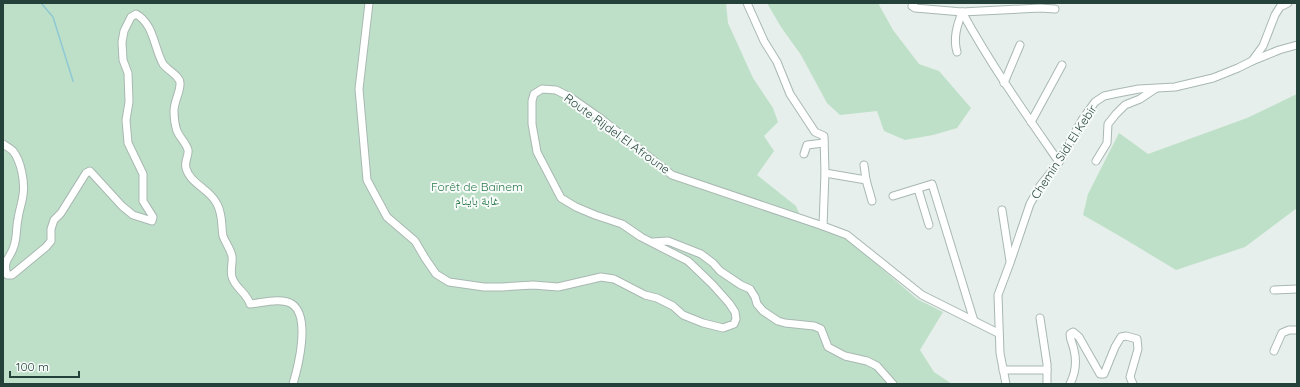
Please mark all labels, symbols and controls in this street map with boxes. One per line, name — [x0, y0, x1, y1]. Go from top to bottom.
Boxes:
street label: Route Rijdel El Afroune — [561, 90, 673, 177]
street label: Chemin Sidi El Kebir — [1027, 101, 1100, 202]
park label: Forêt de Baïnem غابة باينام — [431, 179, 523, 209]
scale bar — [10, 353, 79, 379]
text: 100 m — [16, 359, 49, 374]

